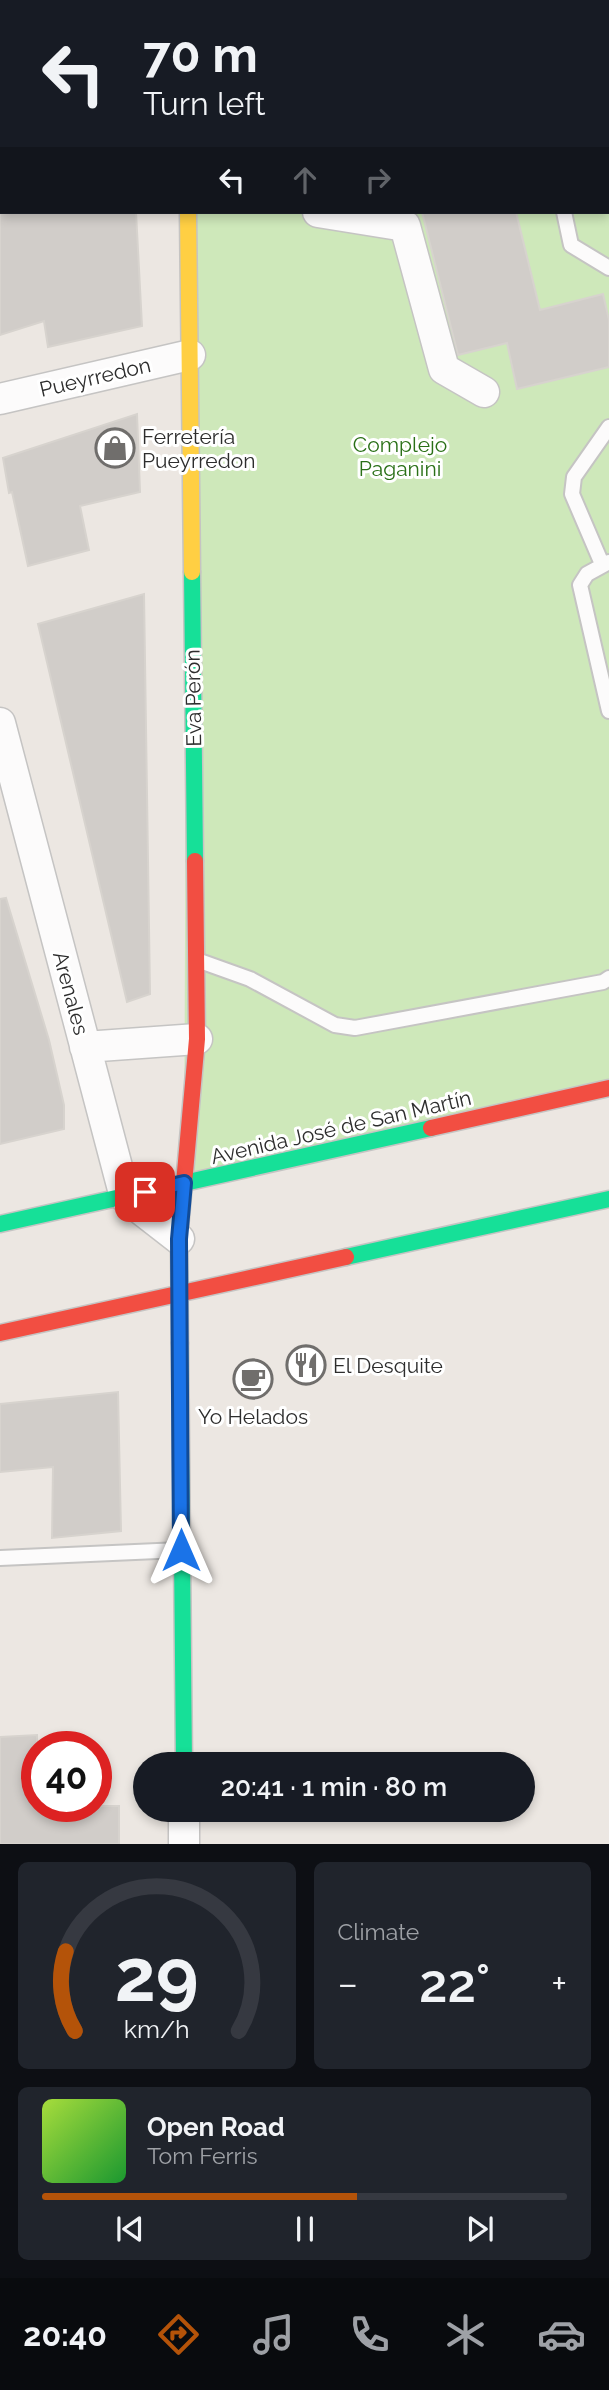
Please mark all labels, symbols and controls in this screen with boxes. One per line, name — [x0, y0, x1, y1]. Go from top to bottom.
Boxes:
text: 70 m — [143, 26, 258, 83]
icon: left — [28, 28, 119, 119]
text: Turn left — [143, 85, 265, 122]
icon: left — [213, 161, 251, 199]
icon: ahead — [286, 161, 324, 199]
icon: right — [359, 161, 397, 199]
street label: Pueyrredon — [37, 352, 153, 402]
place label: Ferretería Pueyrredon — [142, 424, 255, 473]
shop icon: Ferretería Pueyrredon — [94, 427, 136, 469]
park label: Complejo Paganini — [353, 432, 447, 481]
street label: Eva Perón — [180, 649, 206, 747]
street label: Arenales — [48, 949, 94, 1037]
street label: Avenida José de San Martín — [208, 1085, 474, 1169]
pin — [115, 1162, 175, 1222]
icon: arrive — [126, 1173, 164, 1211]
restaurant icon: El Desquite — [285, 1344, 327, 1386]
place label: El Desquite — [333, 1353, 443, 1378]
cafe icon: Yo Helados — [232, 1358, 274, 1400]
place label: Yo Helados — [198, 1404, 308, 1429]
position arrow — [144, 1513, 218, 1587]
speed limit sign: 40 — [21, 1731, 112, 1822]
text: 20:41 · 1 min · 80 m — [221, 1772, 447, 1802]
text: Climate — [338, 1918, 419, 1945]
text: 29 — [115, 1934, 199, 2019]
text: 22° — [419, 1953, 490, 2014]
text: − — [338, 1961, 358, 2006]
text: + — [551, 1961, 567, 2006]
text: km/h — [124, 2014, 190, 2044]
text: Open Road — [147, 2112, 285, 2142]
text: Tom Ferris — [147, 2142, 258, 2169]
icon: previous — [111, 2210, 149, 2248]
icon: pause — [286, 2210, 324, 2248]
icon: next — [461, 2210, 499, 2248]
icon: directions — [154, 2310, 203, 2359]
icon: music — [249, 2310, 298, 2359]
icon: phone — [345, 2310, 394, 2359]
icon: climate — [441, 2310, 490, 2359]
icon: car — [537, 2310, 586, 2359]
text: 20:40 — [23, 2316, 107, 2353]

